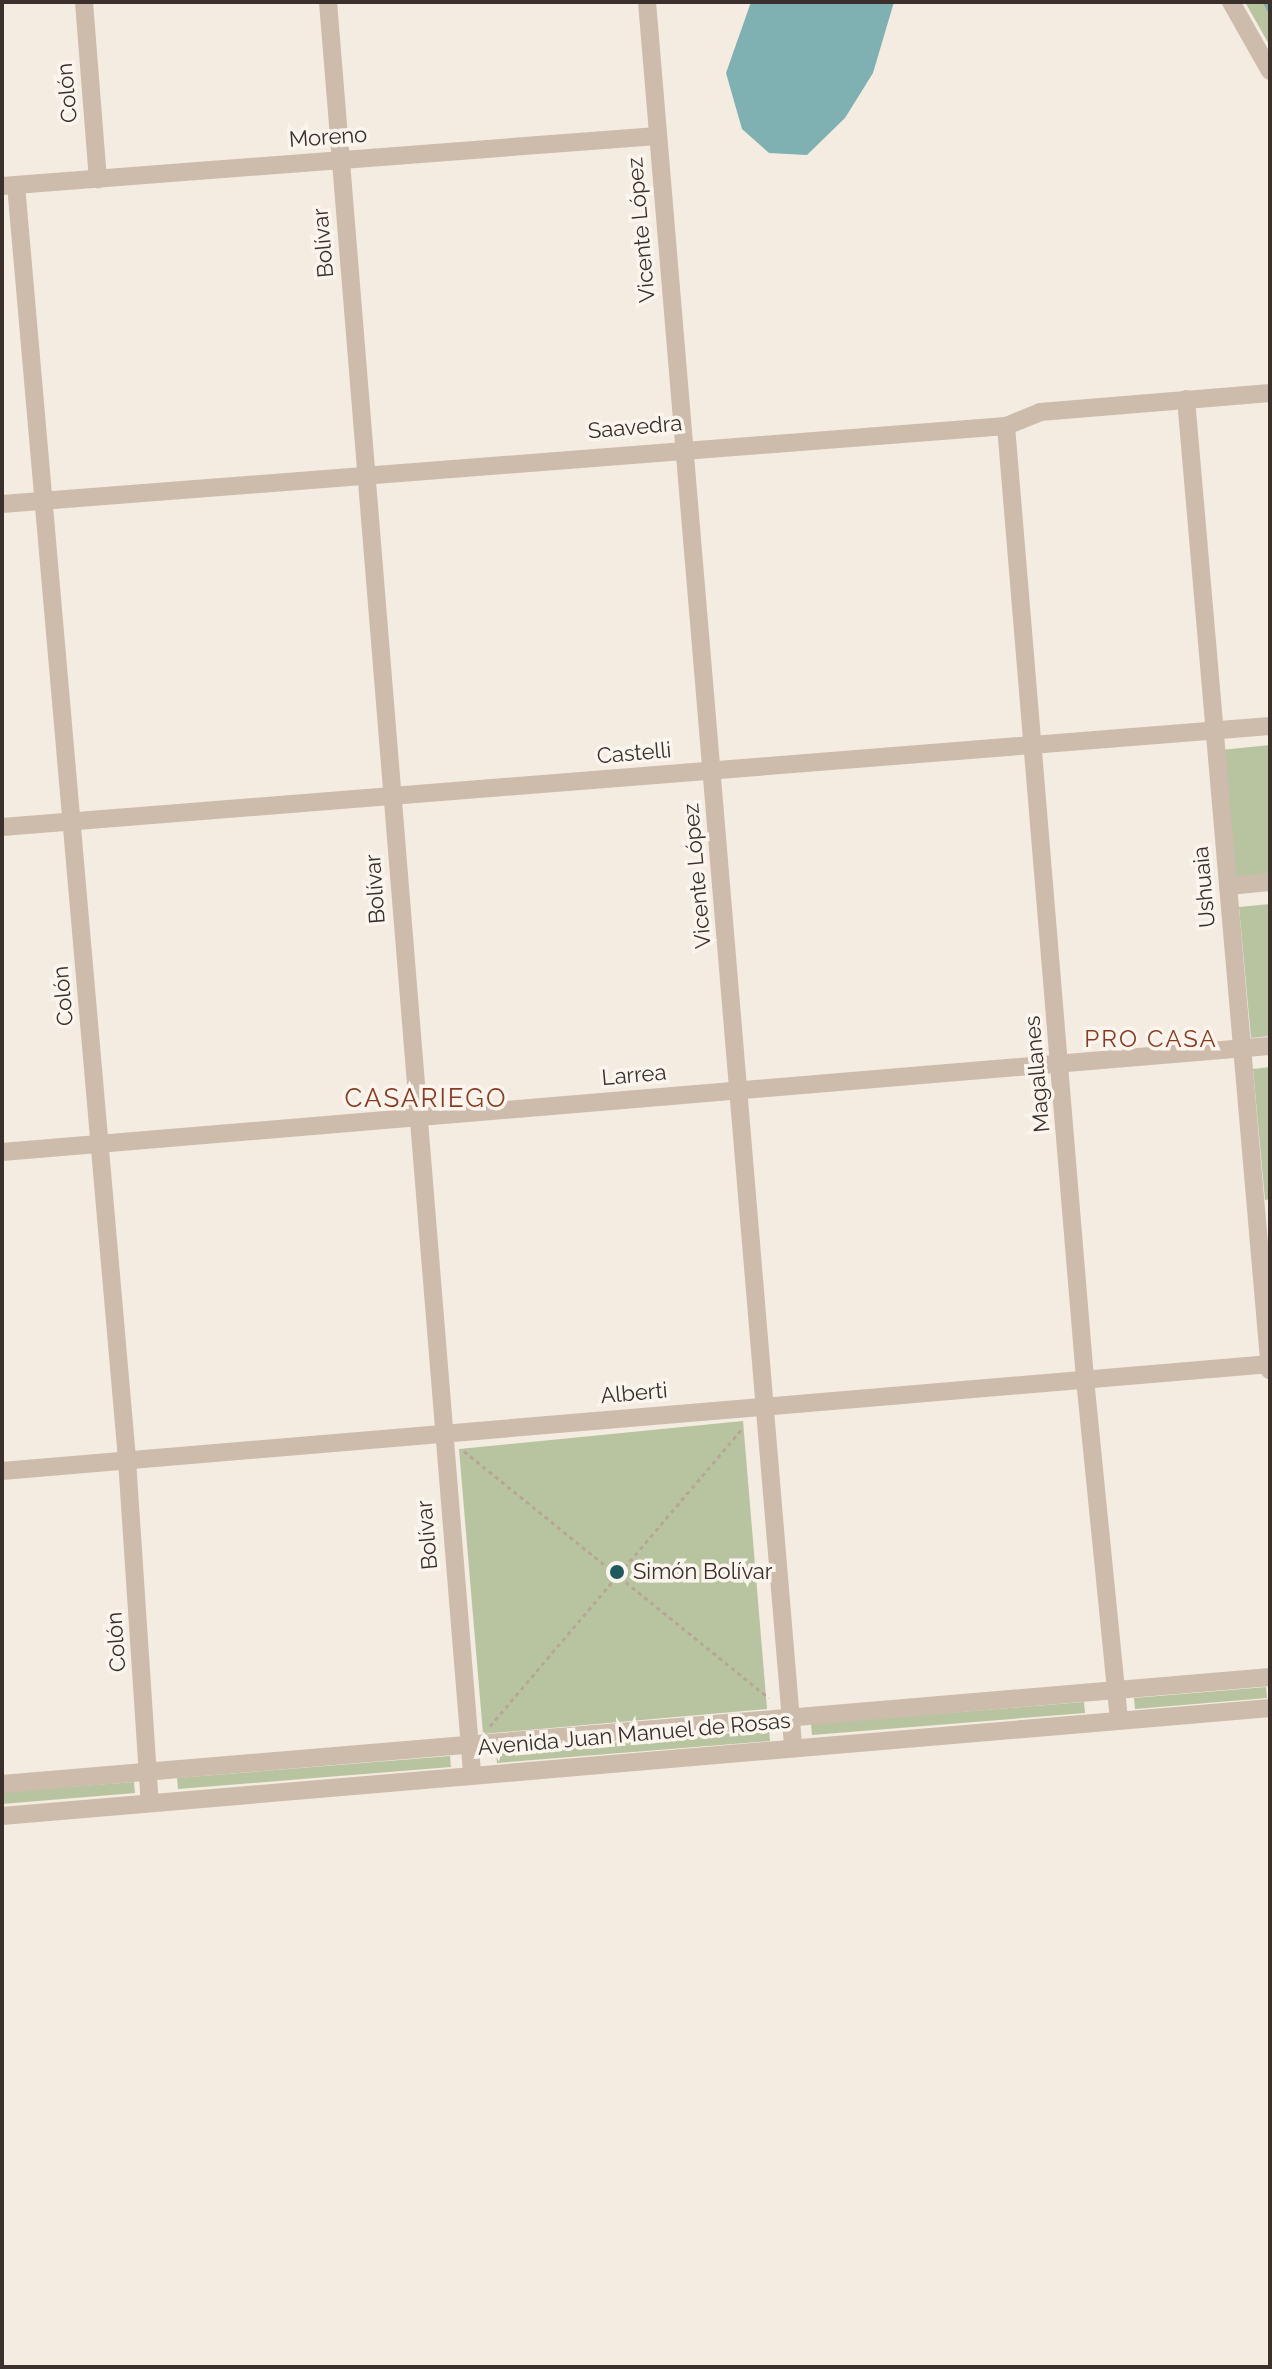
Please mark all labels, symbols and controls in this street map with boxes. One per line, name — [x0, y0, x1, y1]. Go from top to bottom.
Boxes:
street label: Colón — [51, 62, 83, 124]
street label: Moreno — [288, 121, 368, 153]
street label: Vicente López — [621, 156, 661, 304]
street label: Bolívar — [307, 207, 339, 279]
street label: Saavedra — [587, 410, 683, 444]
street label: Castelli — [596, 737, 672, 769]
street label: Vicente López — [677, 802, 717, 950]
street label: Ushuaia — [1187, 845, 1221, 929]
street label: Bolívar — [359, 853, 391, 925]
street label: Colón — [47, 965, 79, 1027]
street label: Magallanes — [1019, 1015, 1055, 1133]
district label: PRO CASA — [1084, 1025, 1218, 1053]
street label: Larrea — [601, 1059, 667, 1091]
district label: CASARIEGO — [345, 1083, 507, 1115]
street label: Alberti — [599, 1377, 669, 1409]
street label: Bolívar — [411, 1499, 443, 1571]
place label: Simón Bolívar — [633, 1559, 773, 1585]
marker: Simón Bolívar — [608, 1563, 626, 1581]
street label: Colón — [101, 1611, 131, 1673]
street label: Avenida Juan Manuel de Rosas — [476, 1707, 792, 1761]

